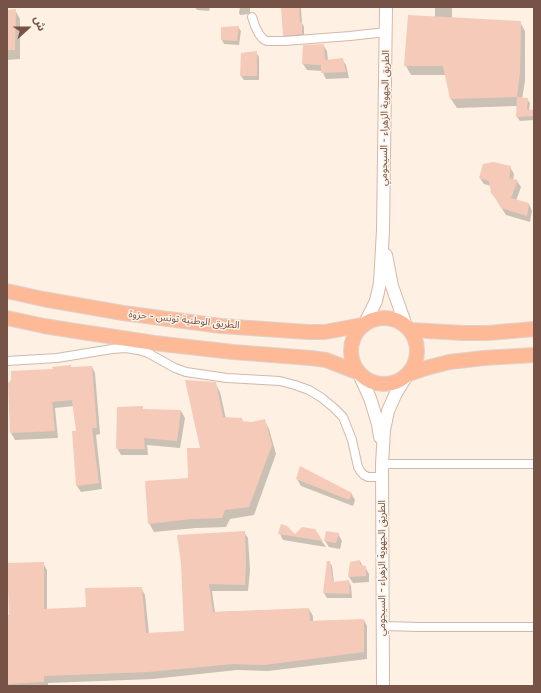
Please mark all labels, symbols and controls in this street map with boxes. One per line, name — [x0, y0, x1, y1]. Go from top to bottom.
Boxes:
north arrow — [8, 8, 48, 48]
text: ش — [31, 14, 48, 33]
street label: الطريق الجهوية الزهراء - السيجومي — [378, 50, 392, 186]
street label: الطريق الوطنية تونس - حزوة — [128, 308, 240, 332]
street label: الطريق الجهوية الزهراء - السيجومي — [376, 500, 388, 636]

